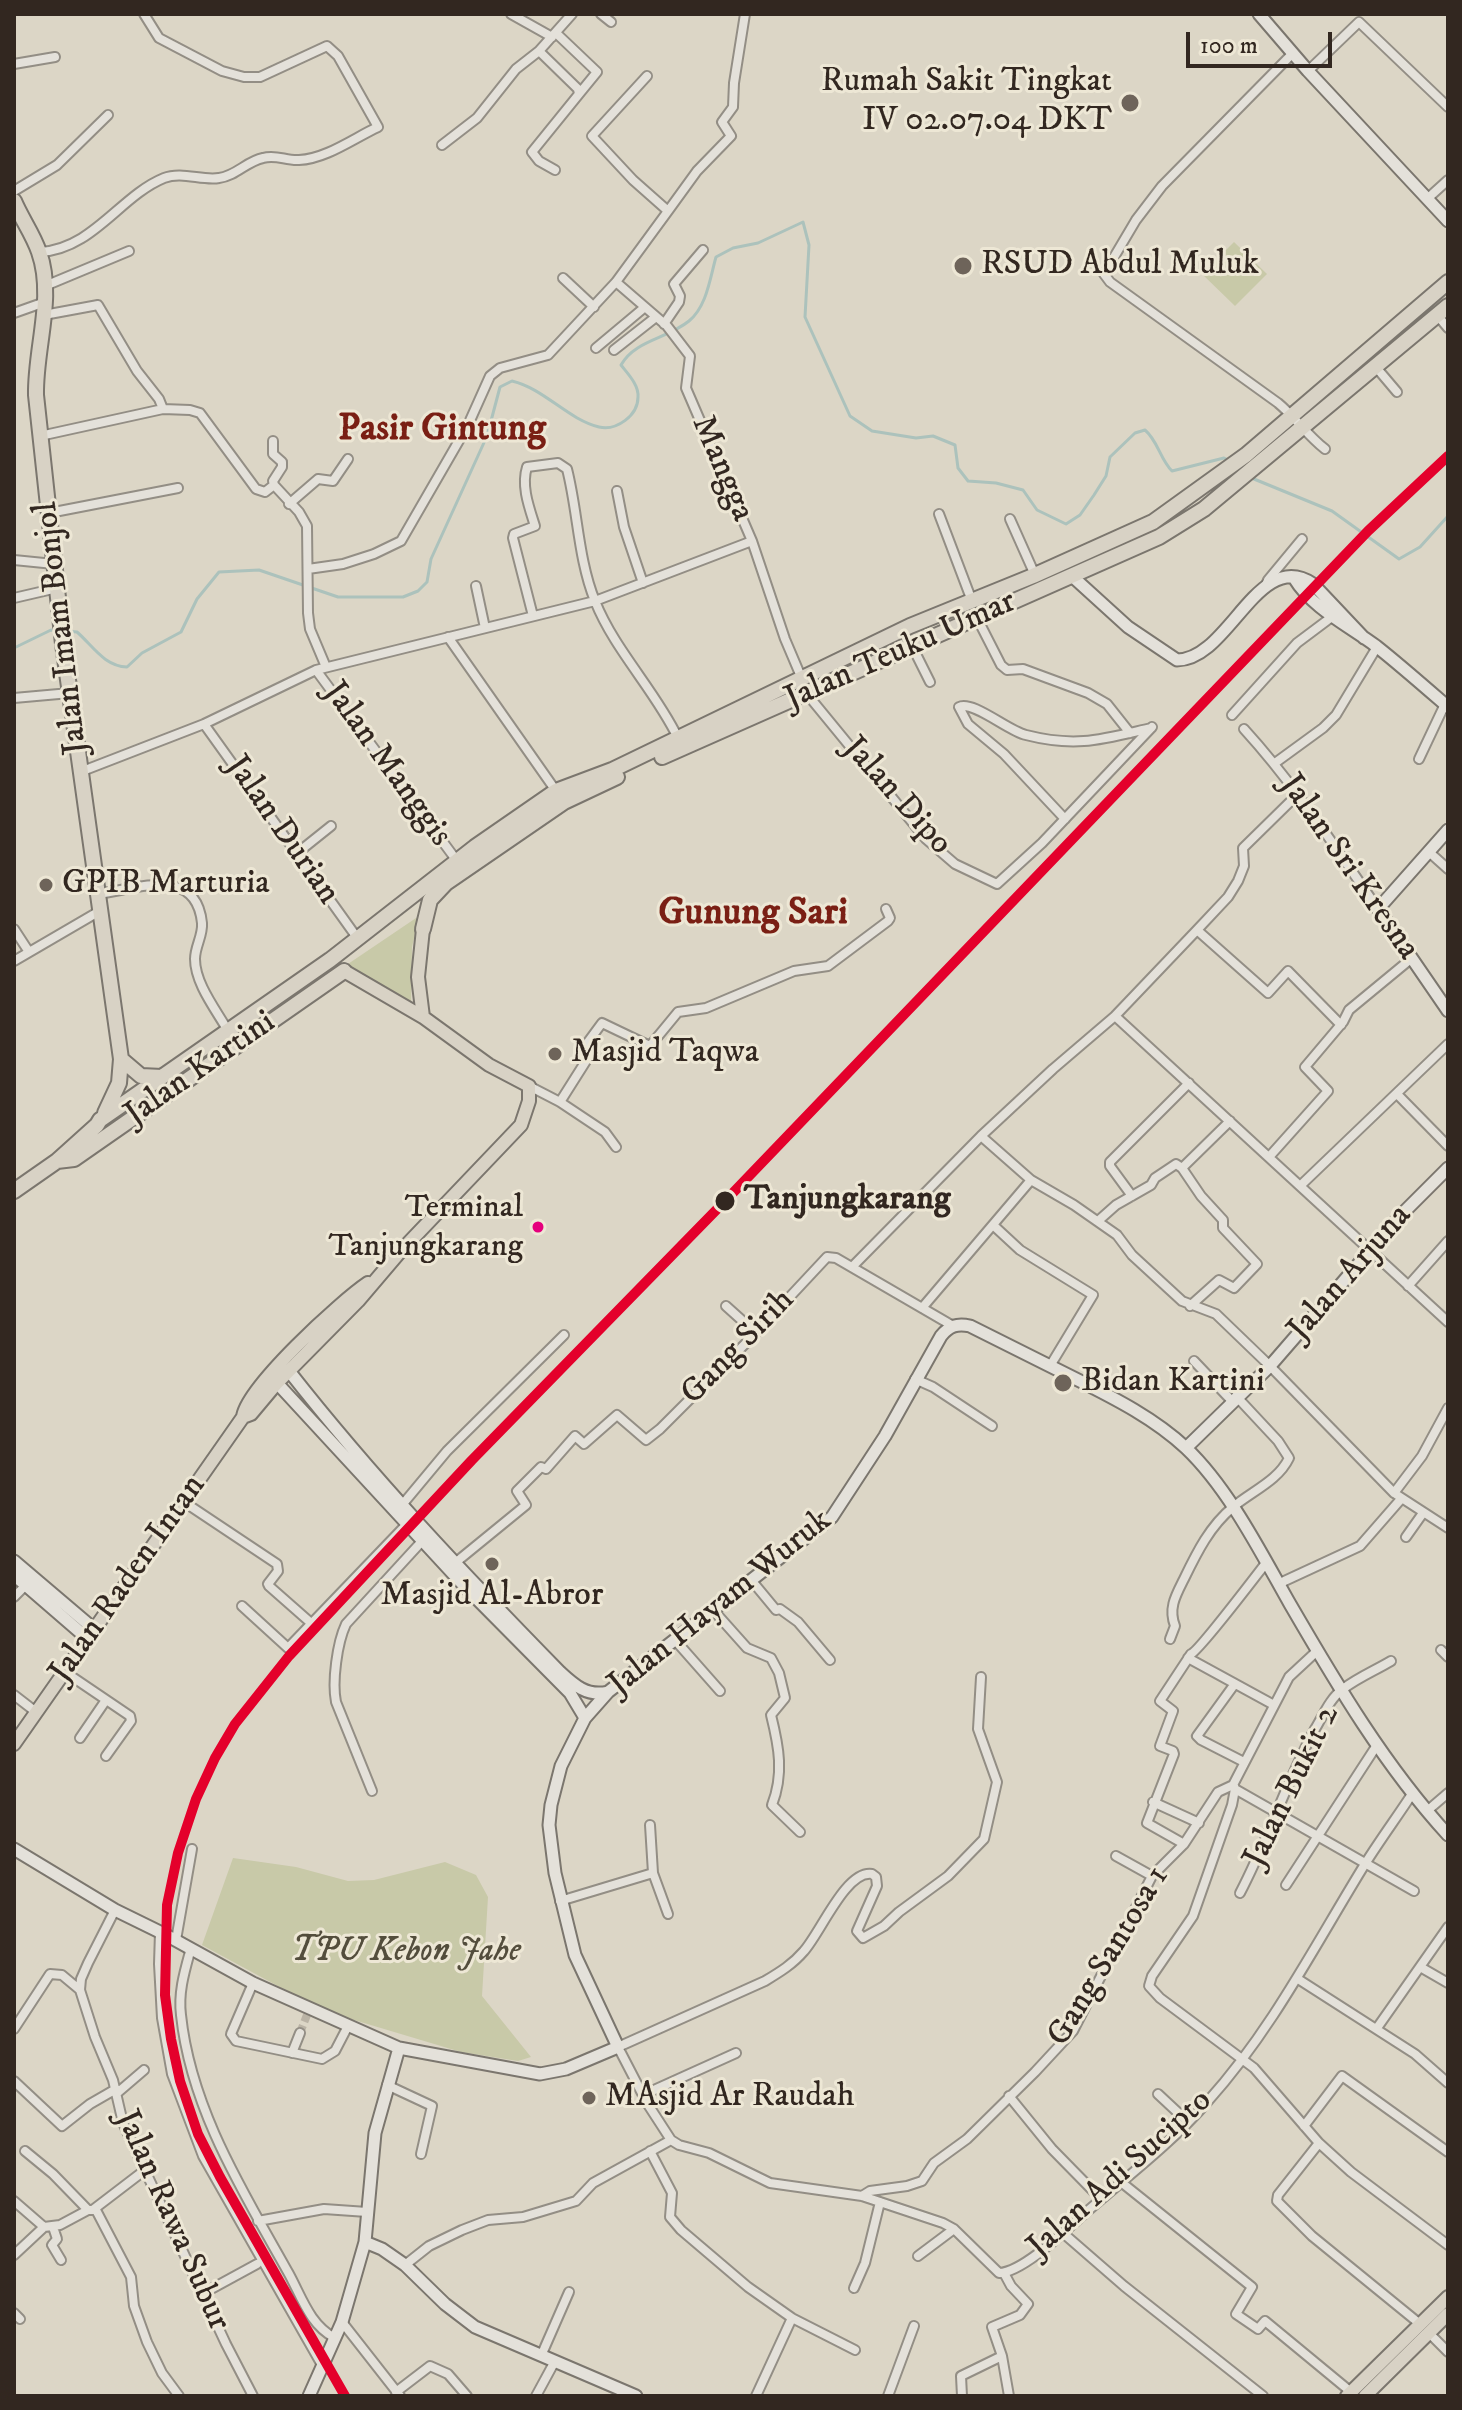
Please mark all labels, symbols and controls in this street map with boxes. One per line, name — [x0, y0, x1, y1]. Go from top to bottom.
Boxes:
scale bar — [1190, 16, 1336, 66]
text: 100 m — [1200, 31, 1258, 61]
place label: Rumah Sakit Tingkat IV 02.07.04 DKT — [821, 63, 1112, 142]
marker: Rumah Sakit Tingkat IV 02.07.04 DKT — [1119, 92, 1141, 114]
place label: RSUD Abdul Muluk — [981, 246, 1259, 286]
marker: RSUD Abdul Muluk — [952, 255, 974, 277]
district label: Pasir Gintung — [338, 408, 546, 454]
street label: Mangga — [681, 410, 761, 528]
street label: Jalan Imam Bonjol — [27, 499, 99, 757]
street label: Jalan Teuku Umar — [779, 583, 1023, 721]
street label: Jalan Manggis — [313, 675, 459, 855]
street label: Jalan Dipo — [832, 730, 960, 864]
street label: Jalan Durian — [215, 749, 347, 913]
street label: Jalan Sri Kresna — [1269, 767, 1427, 969]
place label: GPIB Marturia — [62, 865, 270, 905]
marker: GPIB Marturia — [37, 876, 55, 894]
district label: Gunung Sari — [658, 892, 848, 938]
street label: Jalan Kartini — [118, 1003, 284, 1137]
place label: Masjid Taqwa — [571, 1034, 759, 1074]
marker: Masjid Taqwa — [546, 1045, 564, 1063]
place label: Tanjungkarang — [744, 1181, 951, 1221]
marker: Tanjungkarang — [713, 1189, 737, 1213]
place label: Terminal Tanjungkarang — [329, 1190, 523, 1265]
street label: Jalan Arjuna — [1280, 1197, 1422, 1351]
marker: Terminal Tanjungkarang — [530, 1219, 546, 1235]
street label: Gang Sirih — [674, 1281, 804, 1415]
place label: Bidan Kartini — [1081, 1363, 1265, 1403]
marker: Bidan Kartini — [1052, 1372, 1074, 1394]
street label: Jalan Raden Intan — [42, 1468, 216, 1692]
street label: Jalan Hayam Wuruk — [601, 1502, 841, 1706]
marker: Masjid Al-Abror — [483, 1555, 501, 1573]
place label: Masjid Al-Abror — [381, 1577, 603, 1617]
street label: Jalan Bukit 2 — [1236, 1699, 1350, 1875]
street label: Gang Santosa 1 — [1040, 1860, 1180, 2054]
park label: TPU Kebon Jahe — [291, 1933, 521, 1973]
place label: MAsjid Ar Raudah — [605, 2078, 854, 2118]
street label: Jalan Adi Sucipto — [1020, 2082, 1222, 2268]
marker: MAsjid Ar Raudah — [580, 2089, 598, 2107]
street label: Jalan Rawa Subur — [104, 2105, 238, 2337]

